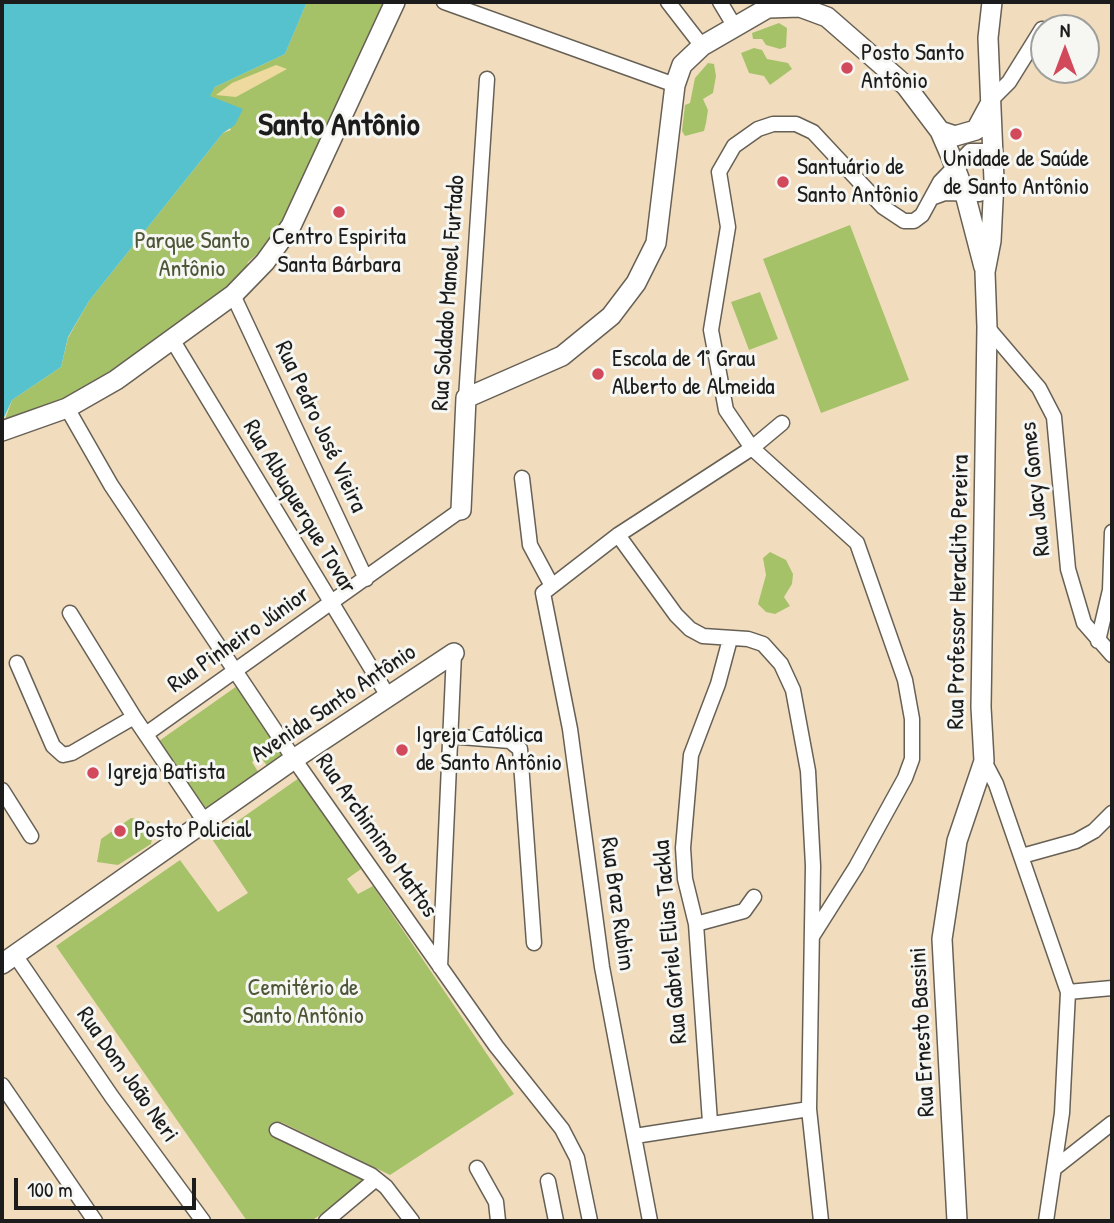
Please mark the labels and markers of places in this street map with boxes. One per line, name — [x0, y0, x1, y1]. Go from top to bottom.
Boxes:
place label: Posto Santo Antônio — [861, 40, 964, 96]
marker: Posto Santo Antônio — [839, 60, 855, 76]
marker: Unidade de Saúde de Santo Antônio — [1008, 126, 1024, 142]
place label: Unidade de Saúde de Santo Antônio — [943, 146, 1089, 202]
place label: Santuário de Santo Antônio — [797, 154, 918, 210]
marker: Santuário de Santo Antônio — [775, 174, 791, 190]
marker: Centro Espirita Santa Bárbara — [331, 204, 347, 220]
place label: Centro Espirita Santa Bárbara — [272, 224, 406, 280]
place label: Escola de 1˚ Grau Alberto de Almeida — [612, 346, 775, 402]
marker: Escola de 1˚ Grau Alberto de Almeida — [590, 366, 606, 382]
place label: Igreja Católica de Santo Antônio — [416, 722, 562, 778]
marker: Igreja Católica de Santo Antônio — [394, 742, 410, 758]
place label: Igreja Batista — [107, 759, 225, 787]
marker: Igreja Batista — [85, 765, 101, 781]
place label: Posto Policial — [134, 817, 251, 845]
marker: Posto Policial — [112, 823, 128, 839]

